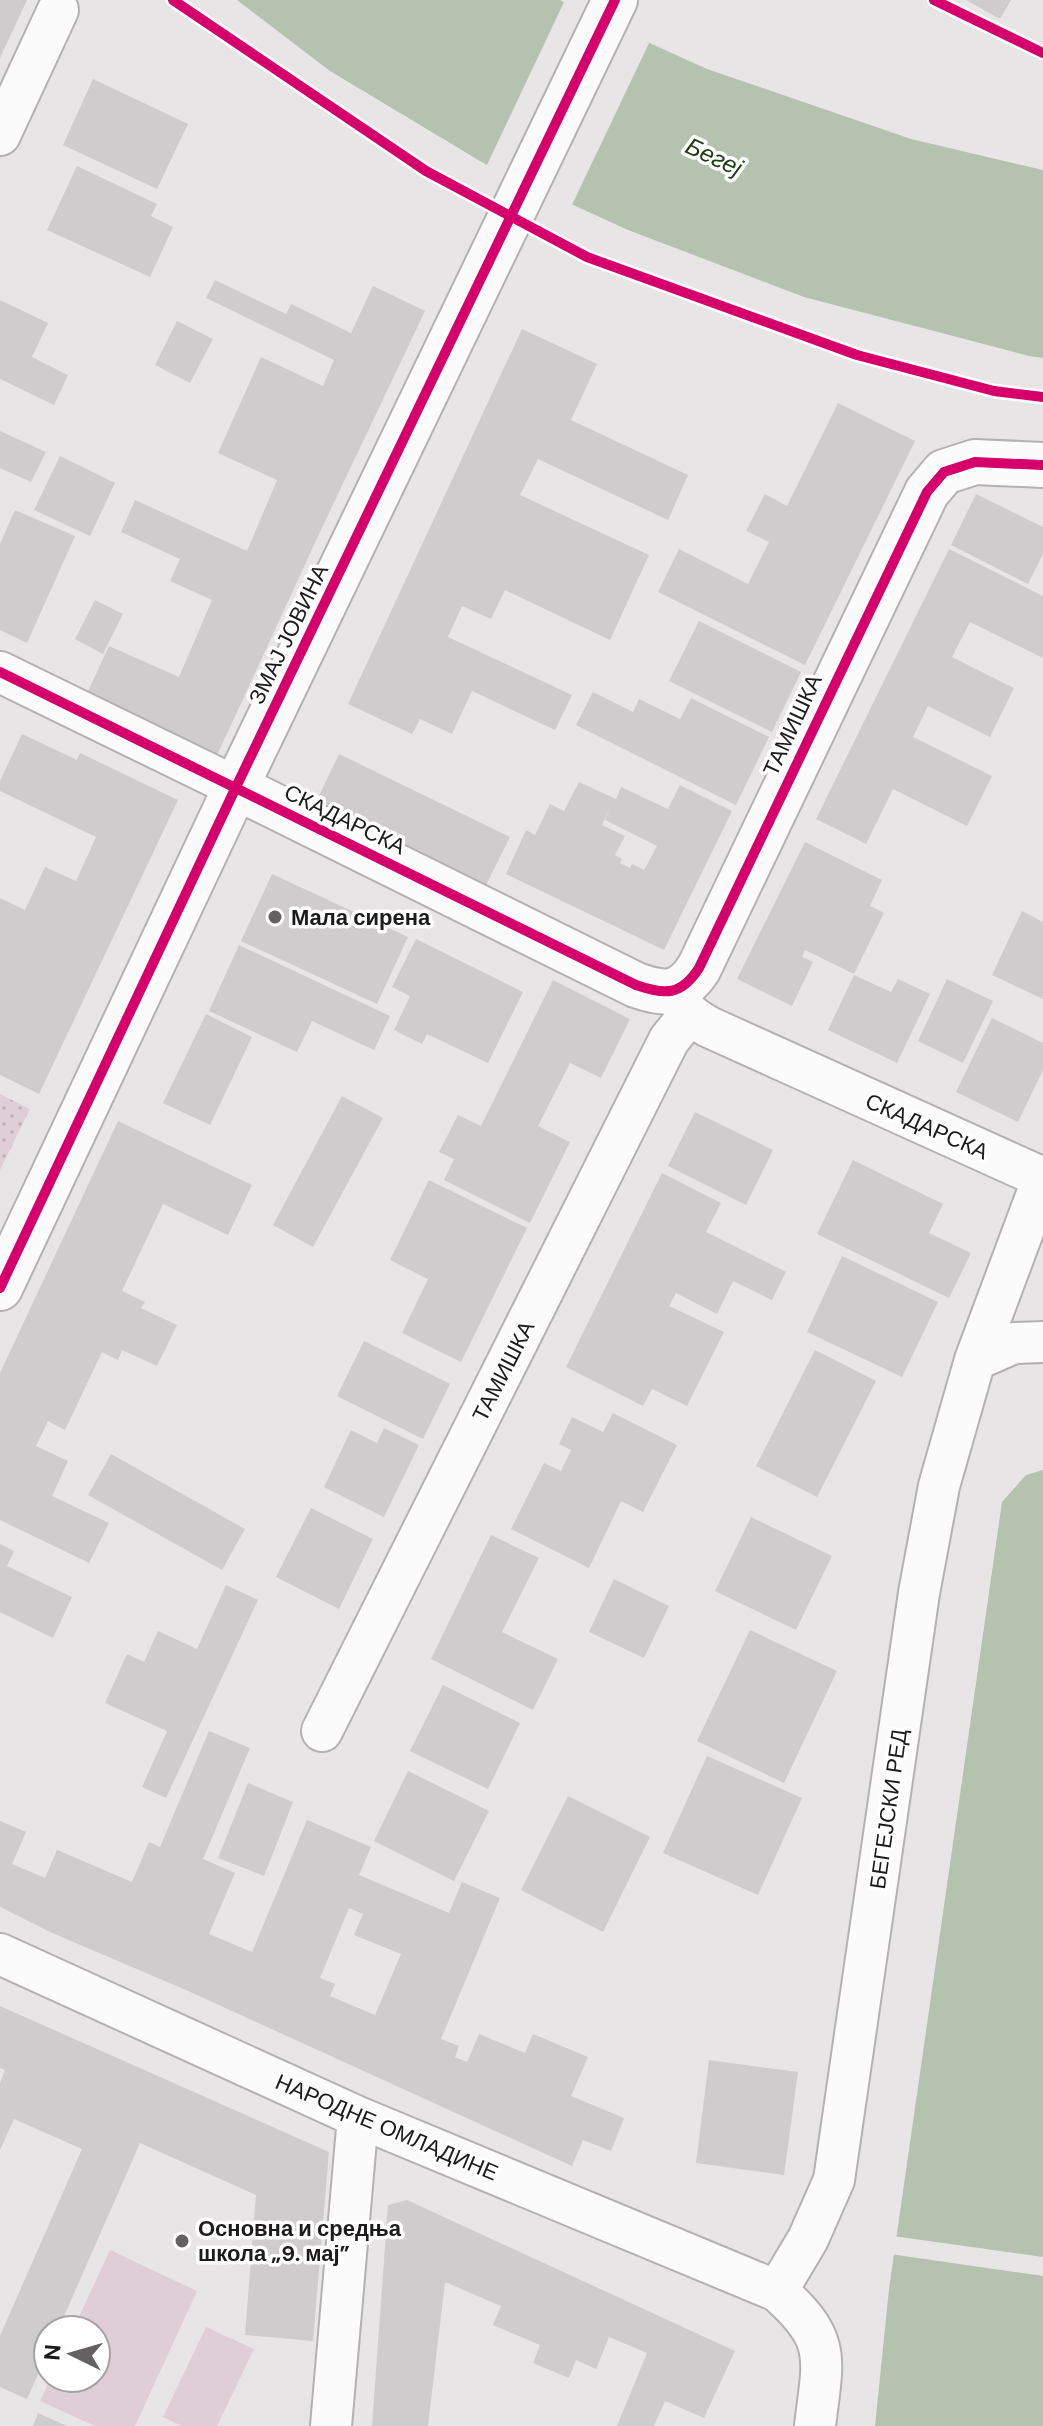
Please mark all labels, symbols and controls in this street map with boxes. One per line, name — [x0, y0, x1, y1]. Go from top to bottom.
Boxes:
water label: Бегеј — [681, 130, 748, 183]
street label: ЗМАЈ ЈОВИНА — [242, 559, 335, 709]
street label: ТАМИШКА — [756, 669, 829, 781]
street label: СКАДАРСКА — [279, 778, 411, 861]
place label: Мала сирена — [291, 903, 431, 932]
marker: Мала сирена — [266, 908, 284, 926]
street label: СКАДАРСКА — [861, 1086, 993, 1167]
street label: ТАМИШКА — [466, 1316, 541, 1426]
street label: БЕГЕЈСКИ РЕД — [863, 1727, 914, 1891]
street label: НАРОДНЕ ОМЛАДИНЕ — [271, 2067, 503, 2188]
place label: Основна и средња школа „9. мај” — [198, 2214, 402, 2268]
marker: Основна и средња школа „9. мај” — [173, 2232, 191, 2250]
north arrow — [32, 2314, 112, 2394]
text: N — [37, 2343, 68, 2362]

